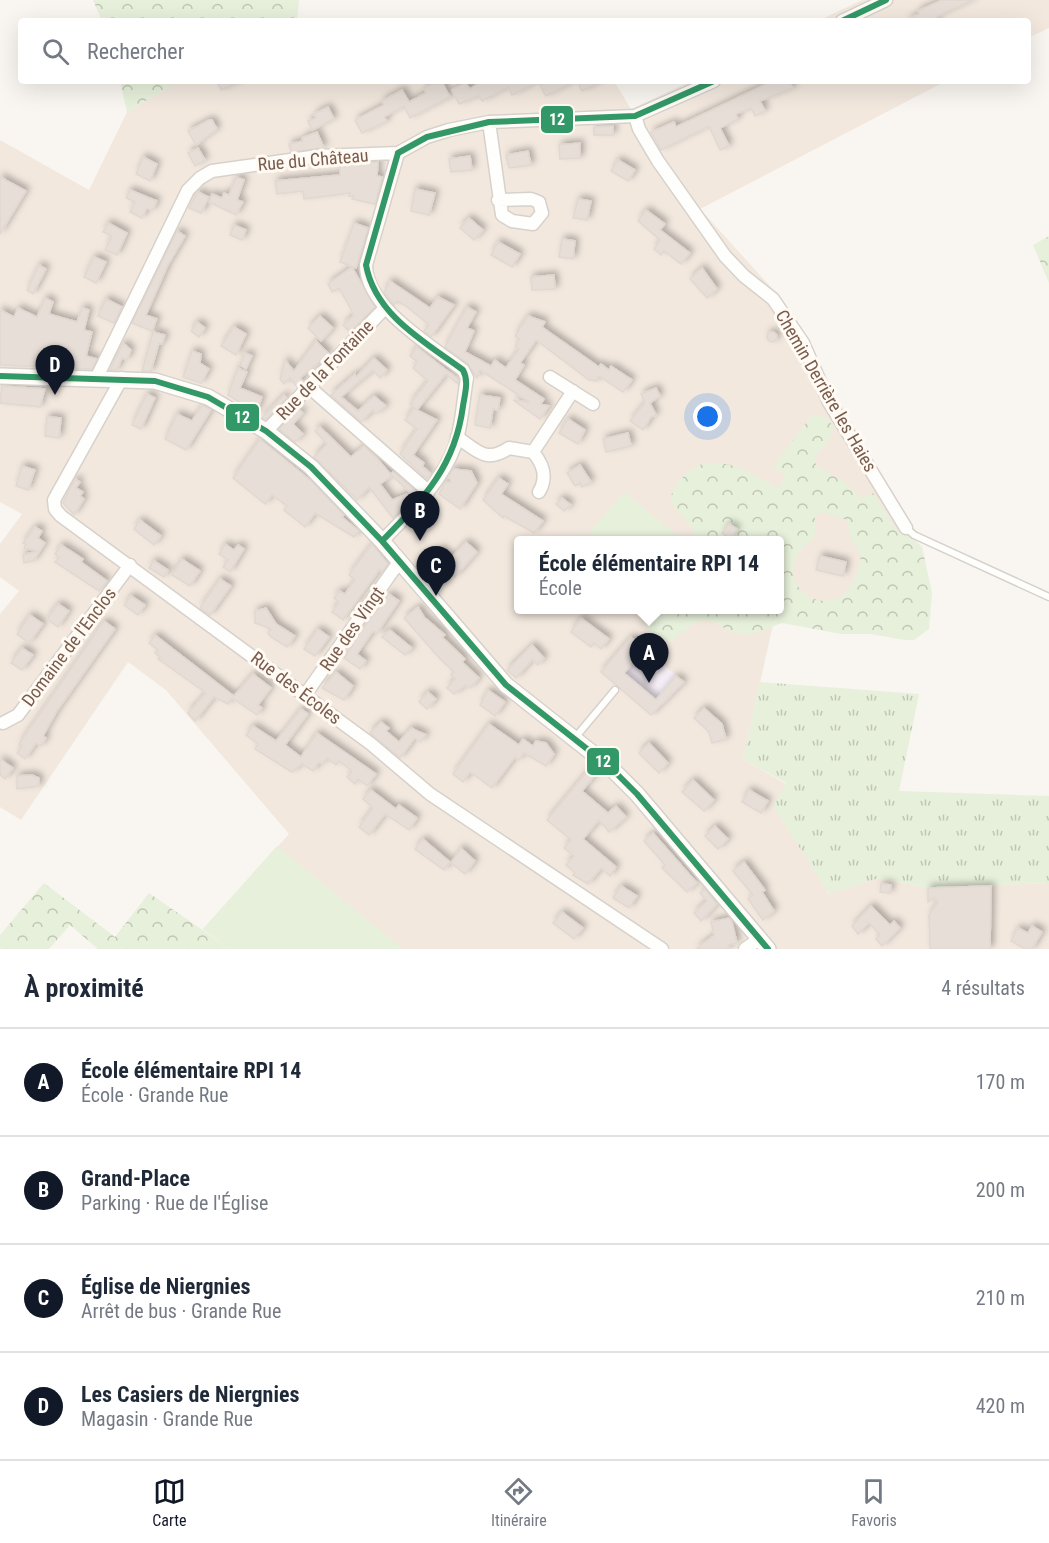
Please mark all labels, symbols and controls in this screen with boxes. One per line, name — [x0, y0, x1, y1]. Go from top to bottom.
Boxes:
search box — [18, 18, 1031, 84]
icon: search — [39, 35, 72, 68]
text: Rechercher — [87, 39, 184, 64]
line badge: 12 — [540, 105, 574, 134]
text: 12 — [549, 110, 565, 129]
street label: Rue du Château — [257, 144, 369, 175]
street label: Chemin Derrière les Haies — [771, 306, 881, 475]
street label: Rue de la Fontaine — [272, 315, 378, 424]
pin: D — [36, 346, 74, 395]
your location — [693, 402, 722, 431]
line badge: 12 — [225, 403, 260, 432]
text: 12 — [234, 408, 250, 427]
pin: B — [400, 492, 440, 541]
popup — [514, 536, 784, 614]
pin: C — [416, 546, 456, 596]
text: École élémentaire RPI 14 — [539, 551, 759, 576]
text: École — [539, 576, 582, 600]
street label: Domaine de l'Enclos — [17, 583, 120, 710]
street label: Rue des Vingt — [315, 583, 388, 675]
pin: A — [630, 634, 668, 683]
street label: Rue des Écoles — [247, 647, 346, 728]
line badge: 12 — [586, 747, 620, 776]
text: 12 — [595, 752, 611, 771]
text: À proximité — [24, 973, 144, 1003]
text: 4 résultats — [941, 976, 1025, 1000]
text: École élémentaire RPI 14 — [81, 1058, 301, 1083]
text: A — [38, 1070, 49, 1094]
text: 170 m — [976, 1070, 1025, 1094]
text: École · Grande Rue — [81, 1083, 228, 1107]
text: Grand-Place — [81, 1166, 190, 1191]
text: B — [38, 1178, 49, 1202]
text: 200 m — [976, 1178, 1025, 1202]
text: Parking · Rue de l'Église — [81, 1191, 268, 1215]
text: Église de Niergnies — [81, 1274, 250, 1299]
text: C — [38, 1286, 49, 1310]
text: 210 m — [976, 1286, 1025, 1310]
text: Arrêt de bus · Grande Rue — [81, 1299, 281, 1323]
text: Les Casiers de Niergnies — [81, 1382, 300, 1407]
text: D — [38, 1394, 49, 1418]
text: 420 m — [976, 1394, 1025, 1418]
text: Magasin · Grande Rue — [81, 1407, 253, 1431]
tab: Carte — [152, 1475, 186, 1530]
tab: Itinéraire — [491, 1475, 547, 1530]
tab: Favoris — [851, 1475, 897, 1530]

